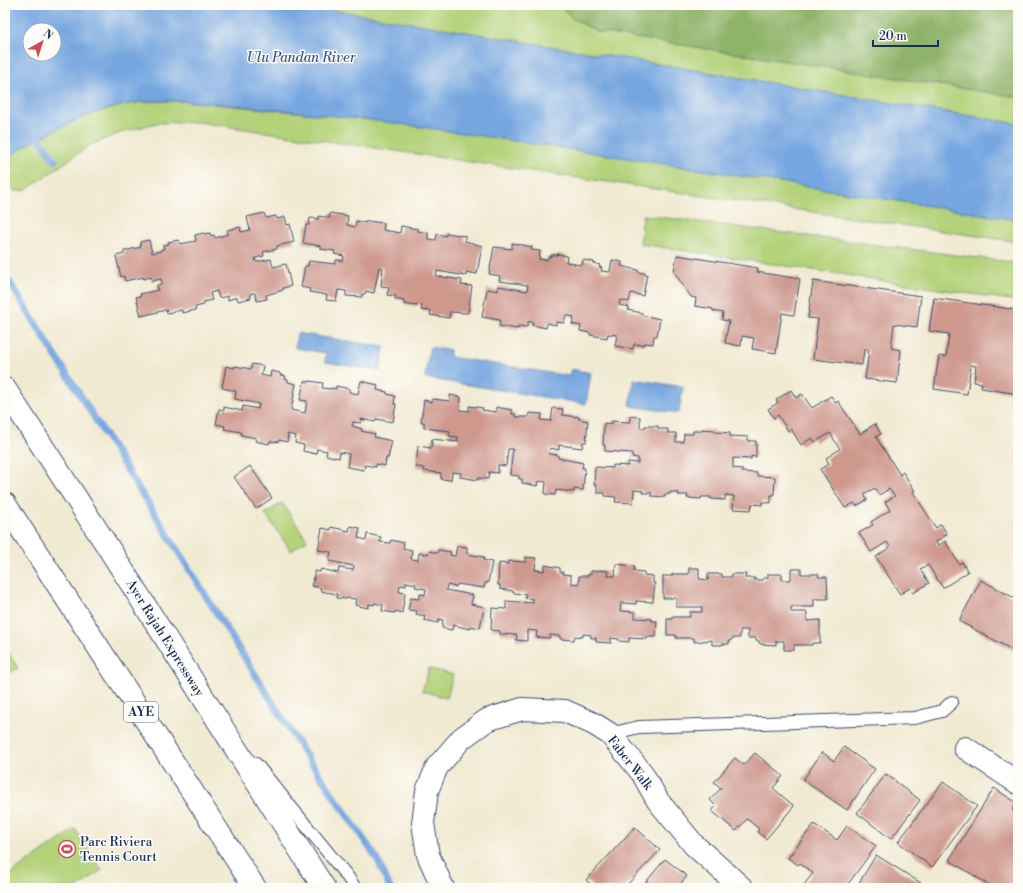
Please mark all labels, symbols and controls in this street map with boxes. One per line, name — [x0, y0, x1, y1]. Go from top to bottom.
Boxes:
north arrow — [22, 22, 62, 62]
scale bar — [873, 22, 938, 48]
text: N — [40, 27, 56, 43]
text: 20 m — [879, 29, 907, 44]
water label: Ulu Pandan River — [246, 49, 357, 67]
street label: Ayer Rajah Expressway — [122, 576, 208, 700]
road number: AYE — [124, 702, 158, 722]
street label: Faber Walk — [604, 733, 657, 794]
place label: Parc Riviera Tennis Court — [80, 834, 157, 865]
sports icon: Parc Riviera Tennis Court — [57, 839, 77, 859]

